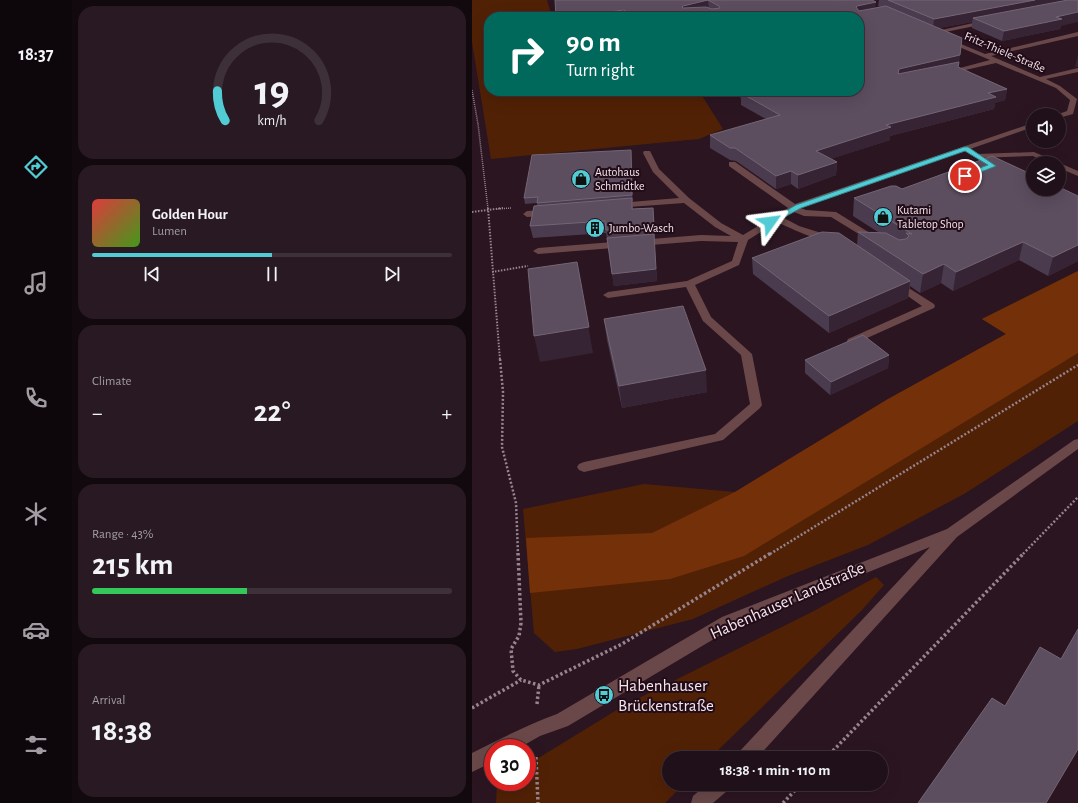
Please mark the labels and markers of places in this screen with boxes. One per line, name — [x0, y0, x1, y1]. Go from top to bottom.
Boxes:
pin — [948, 159, 982, 193]
place label: Autohaus Schmidtke — [595, 166, 645, 192]
shop icon: Autohaus Schmidtke — [570, 168, 592, 190]
place label: Kutami Tabletop Shop — [897, 204, 964, 230]
shop icon: Kutami Tabletop Shop — [872, 206, 894, 228]
building icon: Jumbo-Wasch — [584, 217, 606, 239]
place label: Jumbo-Wasch — [609, 222, 674, 234]
place label: Habenhauser Brückenstraße — [618, 677, 714, 714]
bus stop icon: Habenhauser Brückenstraße — [593, 684, 615, 706]

